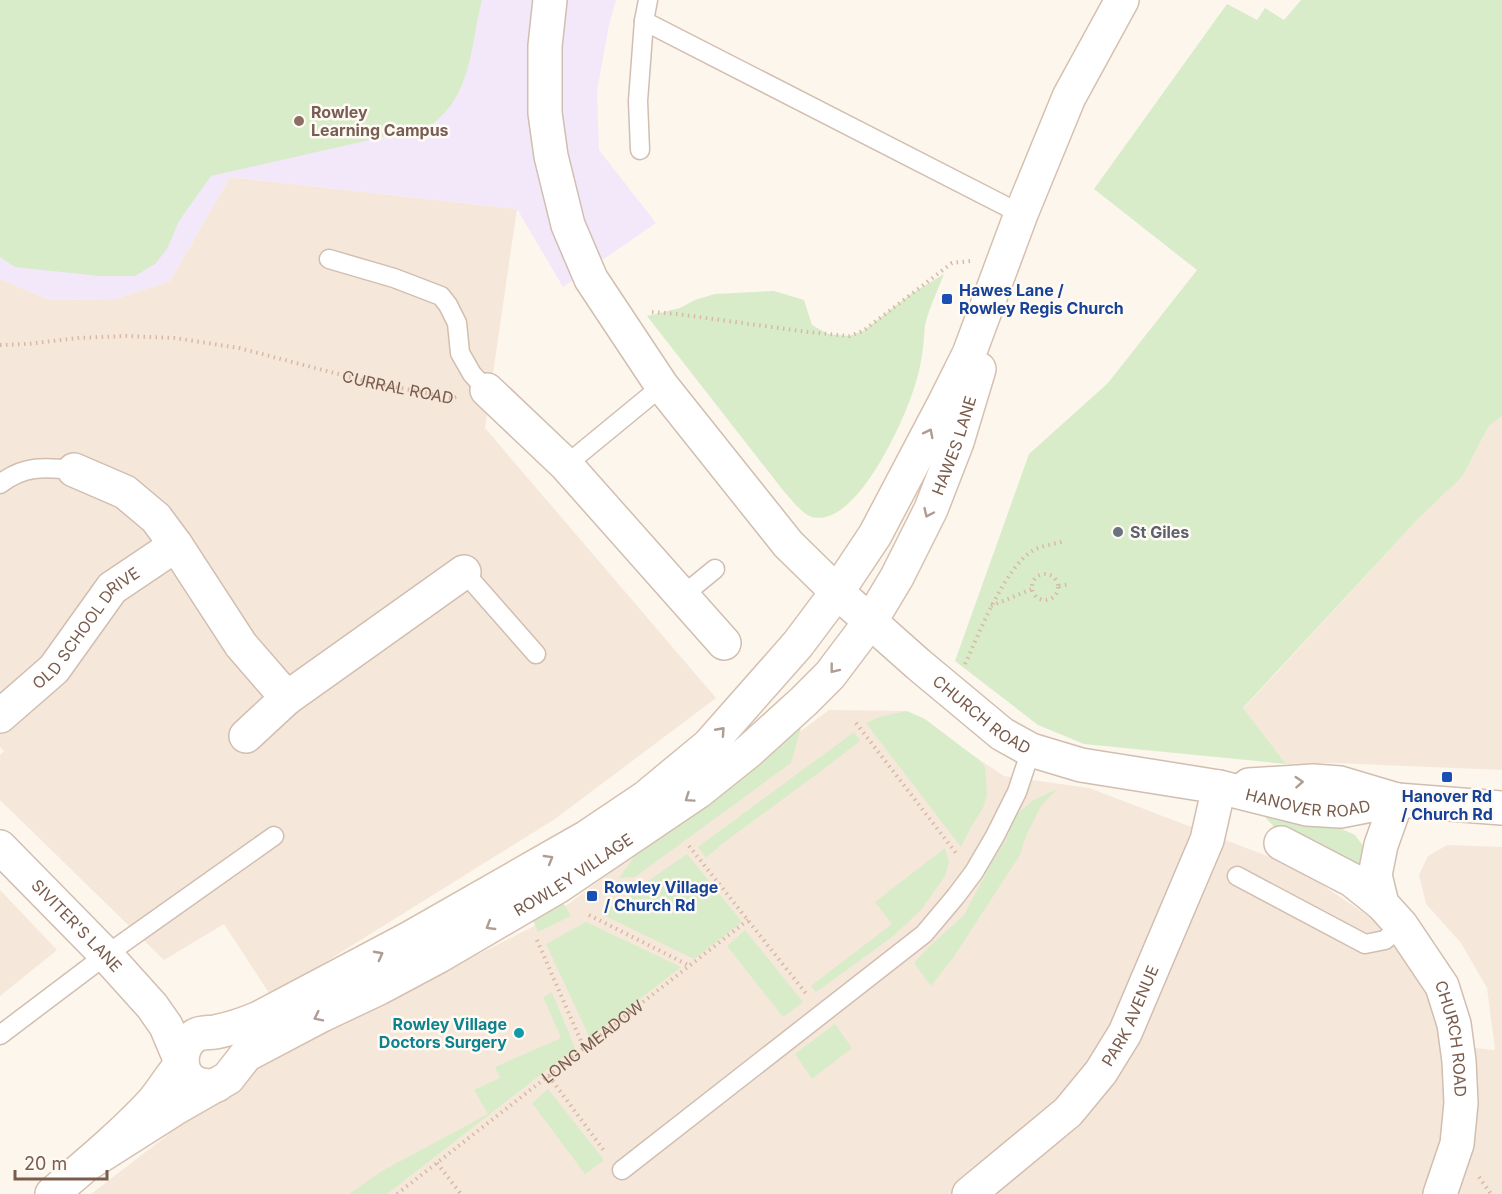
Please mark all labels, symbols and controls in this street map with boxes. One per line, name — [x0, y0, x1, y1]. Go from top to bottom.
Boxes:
place label: Rowley Learning Campus — [311, 102, 449, 140]
marker: Rowley Learning Campus — [292, 114, 306, 128]
place label: Hawes Lane / Rowley Regis Church — [959, 280, 1124, 318]
marker: Hawes Lane / Rowley Regis Church — [940, 292, 954, 306]
street label: CURRAL ROAD — [340, 365, 455, 408]
street label: HAWES LANE — [927, 393, 980, 498]
one-way arrow — [922, 428, 934, 439]
one-way arrow — [924, 507, 936, 518]
place label: St Giles — [1130, 522, 1189, 542]
marker: St Giles — [1111, 525, 1125, 539]
street label: OLD SCHOOL DRIVE — [28, 563, 143, 693]
one-way arrow — [831, 662, 842, 673]
street label: CHURCH ROAD — [929, 671, 1034, 758]
one-way arrow — [714, 727, 725, 738]
marker: Hanover Rd / Church Rd — [1440, 770, 1454, 784]
one-way arrow — [1294, 775, 1303, 788]
street label: HANOVER ROAD — [1244, 784, 1372, 821]
place label: Hanover Rd / Church Rd — [1401, 786, 1493, 824]
one-way arrow — [685, 791, 696, 802]
street label: ROWLEY VILLAGE — [510, 829, 636, 920]
one-way arrow — [543, 855, 553, 866]
street label: SIVITER'S LANE — [27, 875, 126, 976]
place label: Rowley Village / Church Rd — [604, 877, 718, 915]
marker: Rowley Village / Church Rd — [585, 889, 599, 903]
one-way arrow — [486, 919, 496, 930]
one-way arrow — [372, 951, 383, 962]
street label: PARK AVENUE — [1097, 962, 1163, 1070]
street label: CHURCH ROAD — [1431, 978, 1471, 1097]
street label: LONG MEADOW — [537, 995, 648, 1087]
one-way arrow — [313, 1010, 324, 1022]
place label: Rowley Village Doctors Surgery — [379, 1014, 507, 1052]
marker: Rowley Village Doctors Surgery — [512, 1026, 526, 1040]
scale bar — [15, 1143, 106, 1181]
text: 20 m — [24, 1153, 67, 1174]

